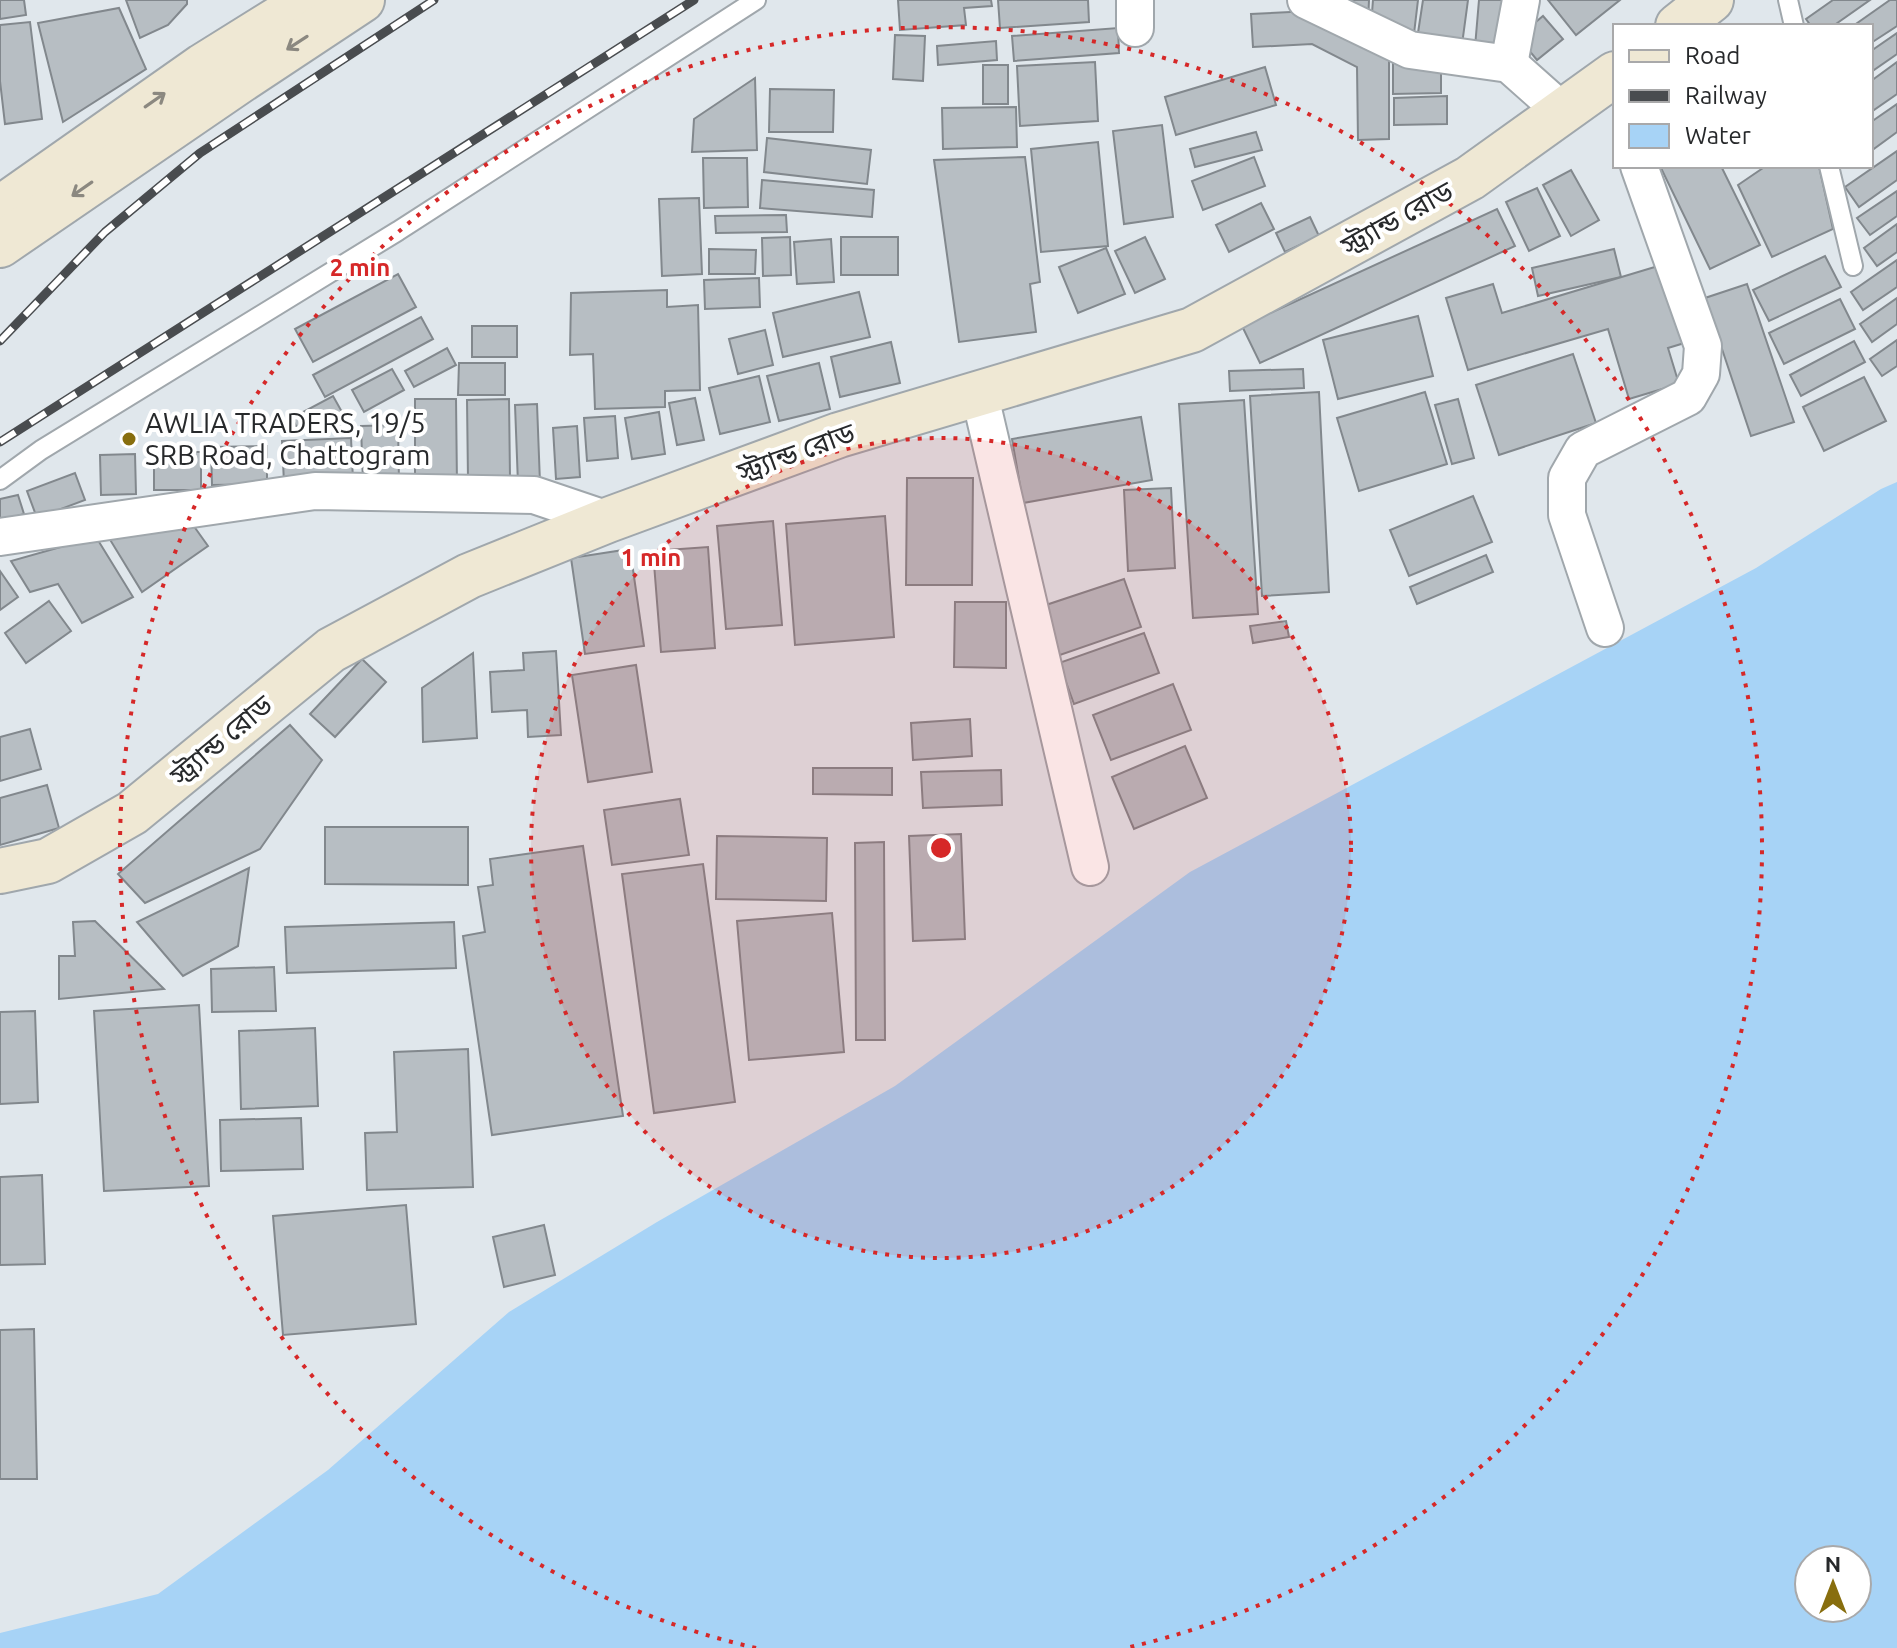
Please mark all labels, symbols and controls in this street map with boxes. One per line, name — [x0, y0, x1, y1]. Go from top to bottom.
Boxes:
legend — [1613, 24, 1873, 168]
one-way arrow — [286, 35, 309, 51]
text: Road — [1685, 42, 1740, 69]
text: Railway — [1685, 82, 1767, 109]
one-way arrow — [144, 92, 166, 108]
text: Water — [1685, 122, 1751, 149]
street label: স্ট্র্যান্ড রোড — [1335, 174, 1459, 261]
one-way arrow — [72, 181, 94, 197]
text: 2 min — [330, 254, 390, 281]
place label: AWLIA TRADERS, 19/5 SRB Road, Chattogram — [145, 407, 430, 470]
street label: স্ট্র্যান্ড রোড — [732, 416, 860, 487]
marker: AWLIA TRADERS, 19/5 SRB Road, Chattogram — [120, 430, 138, 448]
text: 1 min — [621, 544, 681, 571]
street label: স্ট্র্যান্ড রোড — [163, 688, 278, 792]
centre of rings — [927, 834, 955, 862]
north arrow — [1793, 1544, 1873, 1624]
text: N — [1825, 1551, 1841, 1576]

